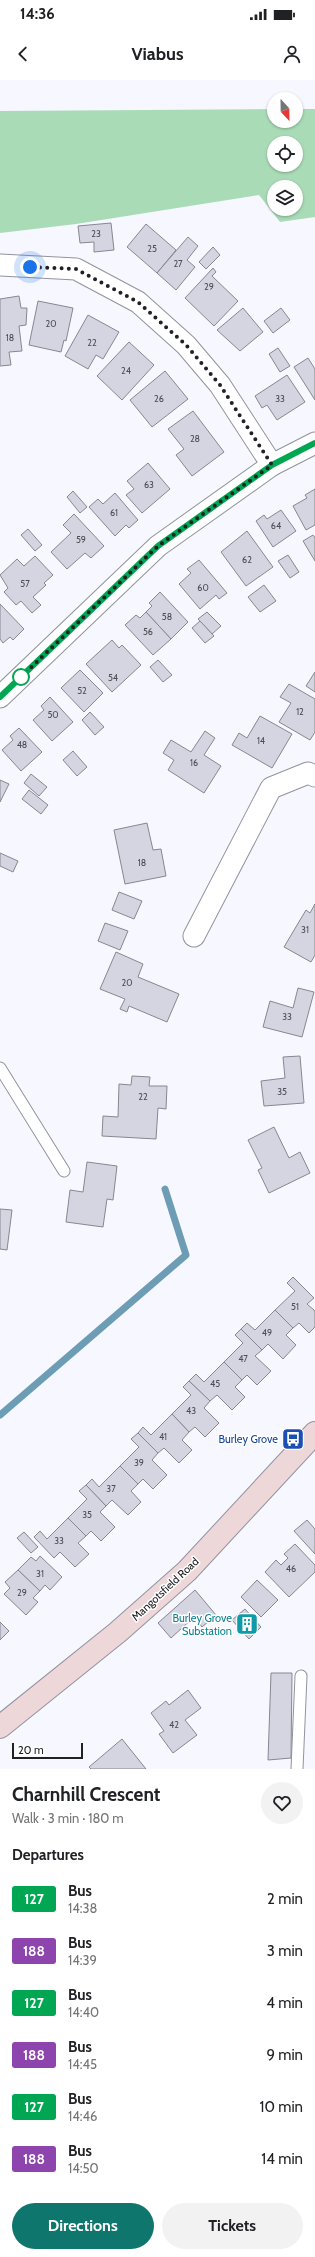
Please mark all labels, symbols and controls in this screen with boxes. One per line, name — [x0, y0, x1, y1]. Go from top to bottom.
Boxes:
text: 14:36 — [20, 5, 55, 23]
icon: back — [12, 43, 34, 65]
text: Viabus — [131, 43, 184, 65]
icon: person — [281, 43, 303, 65]
north arrow — [267, 92, 303, 128]
map controls — [267, 92, 303, 216]
button: locate — [267, 136, 303, 172]
button: layers — [267, 180, 303, 216]
house number: 23 — [91, 228, 101, 239]
house number: 25 — [147, 243, 157, 254]
your location — [20, 257, 40, 277]
house number: 27 — [173, 258, 183, 269]
house number: 29 — [204, 281, 214, 292]
house number: 20 — [46, 318, 57, 329]
house number: 18 — [6, 332, 14, 343]
house number: 22 — [87, 337, 97, 348]
house number: 24 — [121, 365, 131, 376]
house number: 26 — [154, 393, 164, 404]
house number: 33 — [275, 393, 285, 404]
house number: 28 — [190, 433, 200, 444]
house number: 63 — [144, 479, 154, 490]
house number: 61 — [110, 507, 118, 518]
house number: 64 — [271, 520, 281, 531]
house number: 59 — [76, 534, 86, 545]
house number: 62 — [242, 554, 252, 565]
house number: 57 — [20, 578, 30, 589]
house number: 60 — [197, 582, 209, 593]
house number: 58 — [162, 611, 172, 622]
house number: 56 — [143, 626, 153, 637]
unlabelled marker — [12, 668, 30, 686]
house number: 54 — [108, 672, 118, 683]
house number: 52 — [77, 685, 87, 696]
house number: 12 — [296, 706, 304, 717]
house number: 50 — [47, 709, 59, 720]
house number: 14 — [257, 735, 265, 746]
house number: 48 — [17, 739, 27, 750]
house number: 16 — [190, 757, 198, 768]
house number: 18 — [138, 857, 146, 868]
house number: 31 — [301, 924, 309, 935]
house number: 20 — [122, 977, 133, 988]
house number: 33 — [282, 1011, 292, 1022]
house number: 35 — [277, 1086, 287, 1097]
house number: 22 — [138, 1091, 148, 1102]
house number: 51 — [291, 1301, 299, 1312]
house number: 49 — [262, 1327, 272, 1338]
house number: 47 — [238, 1353, 248, 1364]
house number: 45 — [210, 1378, 220, 1389]
house number: 43 — [186, 1405, 196, 1416]
bus stop icon: Burley Grove — [280, 1426, 306, 1452]
house number: 41 — [159, 1431, 167, 1442]
place label: Burley Grove — [219, 1432, 278, 1446]
house number: 39 — [134, 1457, 144, 1468]
house number: 37 — [106, 1483, 116, 1494]
house number: 35 — [82, 1509, 92, 1520]
house number: 33 — [54, 1535, 64, 1546]
street label: Mangotsfield Road — [129, 1554, 201, 1624]
house number: 46 — [286, 1563, 296, 1574]
house number: 31 — [36, 1568, 44, 1579]
house number: 29 — [17, 1587, 27, 1598]
place label: Burley Grove Substation — [173, 1611, 232, 1638]
building icon: Burley Grove Substation — [234, 1611, 260, 1637]
house number: 42 — [169, 1719, 179, 1730]
scale bar — [12, 1741, 83, 1760]
text: 20 m — [18, 1743, 44, 1757]
button: heart — [261, 1782, 303, 1824]
text: Charnhill Crescent — [12, 1783, 160, 1806]
text: Walk · 3 min · 180 m — [12, 1810, 124, 1826]
text: Departures — [12, 1846, 84, 1864]
text: Bus — [68, 1882, 92, 1900]
text: 127 — [24, 1890, 44, 1908]
text: 2 min — [267, 1890, 303, 1908]
text: 14:38 — [68, 1900, 97, 1916]
text: Bus — [68, 1934, 92, 1952]
text: 188 — [23, 1942, 45, 1960]
text: 3 min — [267, 1942, 303, 1960]
text: 14:39 — [68, 1952, 97, 1968]
text: Bus — [68, 1986, 92, 2004]
text: 127 — [24, 1994, 44, 2012]
text: 4 min — [266, 1994, 303, 2012]
text: 14:40 — [68, 2004, 99, 2020]
text: Bus — [68, 2038, 92, 2056]
text: 188 — [23, 2046, 45, 2064]
text: 9 min — [266, 2046, 303, 2064]
text: 14:45 — [68, 2056, 97, 2072]
text: Bus — [68, 2090, 92, 2108]
text: 127 — [24, 2098, 44, 2116]
text: 10 min — [260, 2098, 303, 2116]
text: 14:46 — [68, 2108, 97, 2124]
text: Bus — [68, 2142, 92, 2160]
text: 188 — [23, 2150, 45, 2168]
text: 14 min — [261, 2150, 303, 2168]
text: 14:50 — [68, 2160, 99, 2176]
button: Directions — [12, 2203, 154, 2249]
button: Tickets — [162, 2203, 303, 2249]

